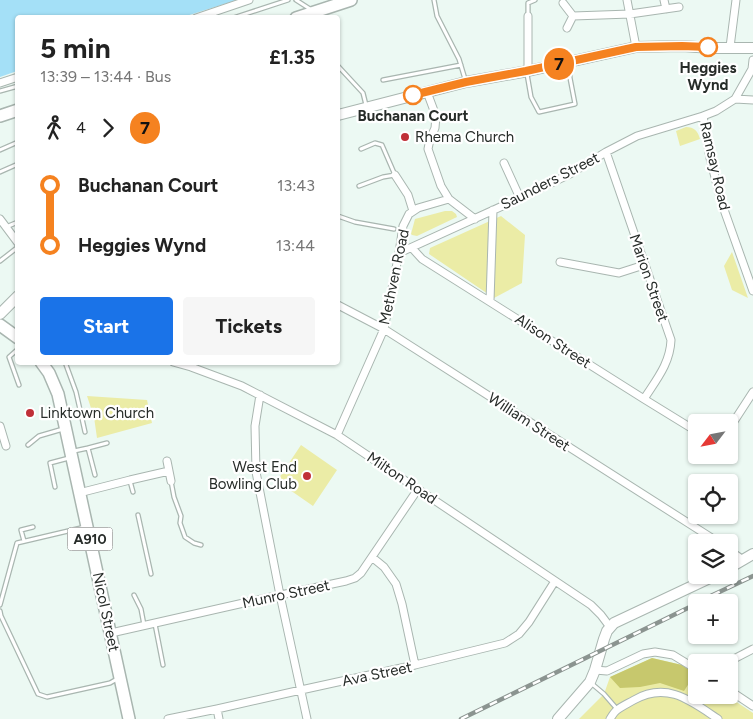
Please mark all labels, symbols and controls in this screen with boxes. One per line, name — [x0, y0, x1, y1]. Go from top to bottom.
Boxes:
text: 5 min — [40, 31, 111, 65]
marker: Heggies Wynd — [698, 37, 718, 57]
text: £1.35 — [269, 46, 315, 69]
line badge: 7 — [543, 48, 575, 80]
text: 7 — [554, 53, 564, 75]
place label: Heggies Wynd — [680, 59, 736, 94]
text: 13:39 – 13:44 · Bus — [40, 67, 171, 86]
marker: Buchanan Court — [403, 85, 423, 105]
place label: Buchanan Court — [358, 107, 468, 125]
icon: walk — [40, 114, 68, 142]
icon: forward — [94, 114, 122, 142]
text: 7 — [140, 117, 150, 139]
text: 4 — [76, 118, 86, 137]
street label: Ramsay Road — [696, 120, 734, 212]
place label: Rhema Church — [415, 128, 514, 146]
marker: Rhema Church — [399, 131, 411, 143]
street label: Saunders Street — [498, 148, 603, 214]
text: Buchanan Court — [78, 174, 218, 197]
text: 13:43 — [277, 176, 315, 195]
street label: Methven Road — [375, 228, 413, 326]
street label: Marion Street — [626, 232, 673, 325]
text: Heggies Wynd — [78, 234, 206, 257]
text: 13:44 — [276, 236, 315, 255]
button: Start — [40, 297, 173, 355]
button: Tickets — [183, 297, 315, 355]
street label: Alison Street — [512, 310, 595, 372]
street label: William Street — [485, 389, 574, 455]
place label: Linktown Church — [40, 404, 154, 422]
marker: Linktown Church — [24, 407, 36, 419]
north arrow — [688, 414, 738, 464]
map controls — [688, 414, 738, 704]
street label: Milton Road — [364, 448, 440, 508]
place label: West End Bowling Club — [209, 458, 297, 493]
marker: West End Bowling Club — [301, 470, 313, 482]
button: locate — [688, 474, 738, 524]
road number: A910 — [68, 528, 112, 550]
button: layers — [688, 534, 738, 584]
street label: Nicol Street — [89, 571, 123, 654]
street label: Munro Street — [241, 576, 332, 612]
button: + — [688, 594, 738, 644]
button: − — [688, 654, 738, 704]
street label: Ava Street — [340, 658, 414, 690]

